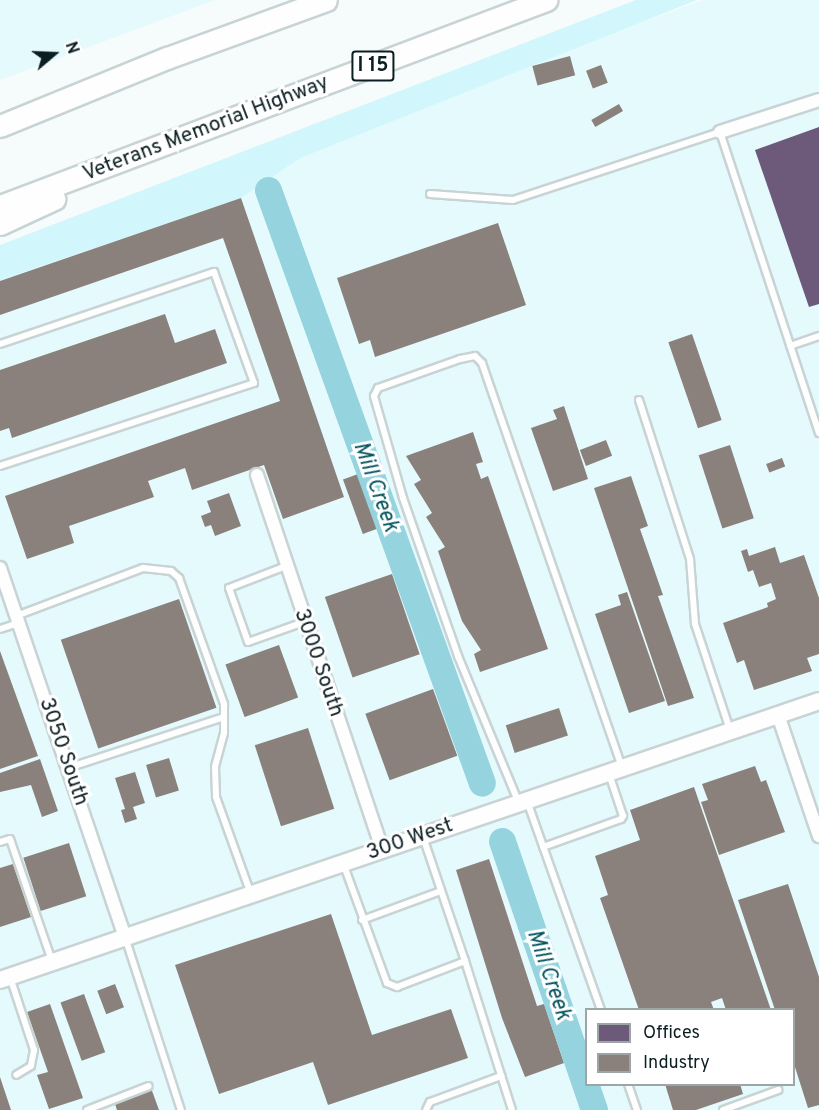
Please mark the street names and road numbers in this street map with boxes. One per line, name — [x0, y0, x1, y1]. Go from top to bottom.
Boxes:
road number: I 15 — [350, 49, 395, 83]
street label: Veterans Memorial Highway — [80, 70, 332, 188]
street label: 3000 South — [288, 606, 348, 720]
street label: 3050 South — [33, 695, 93, 809]
street label: 300 West — [363, 813, 457, 867]

